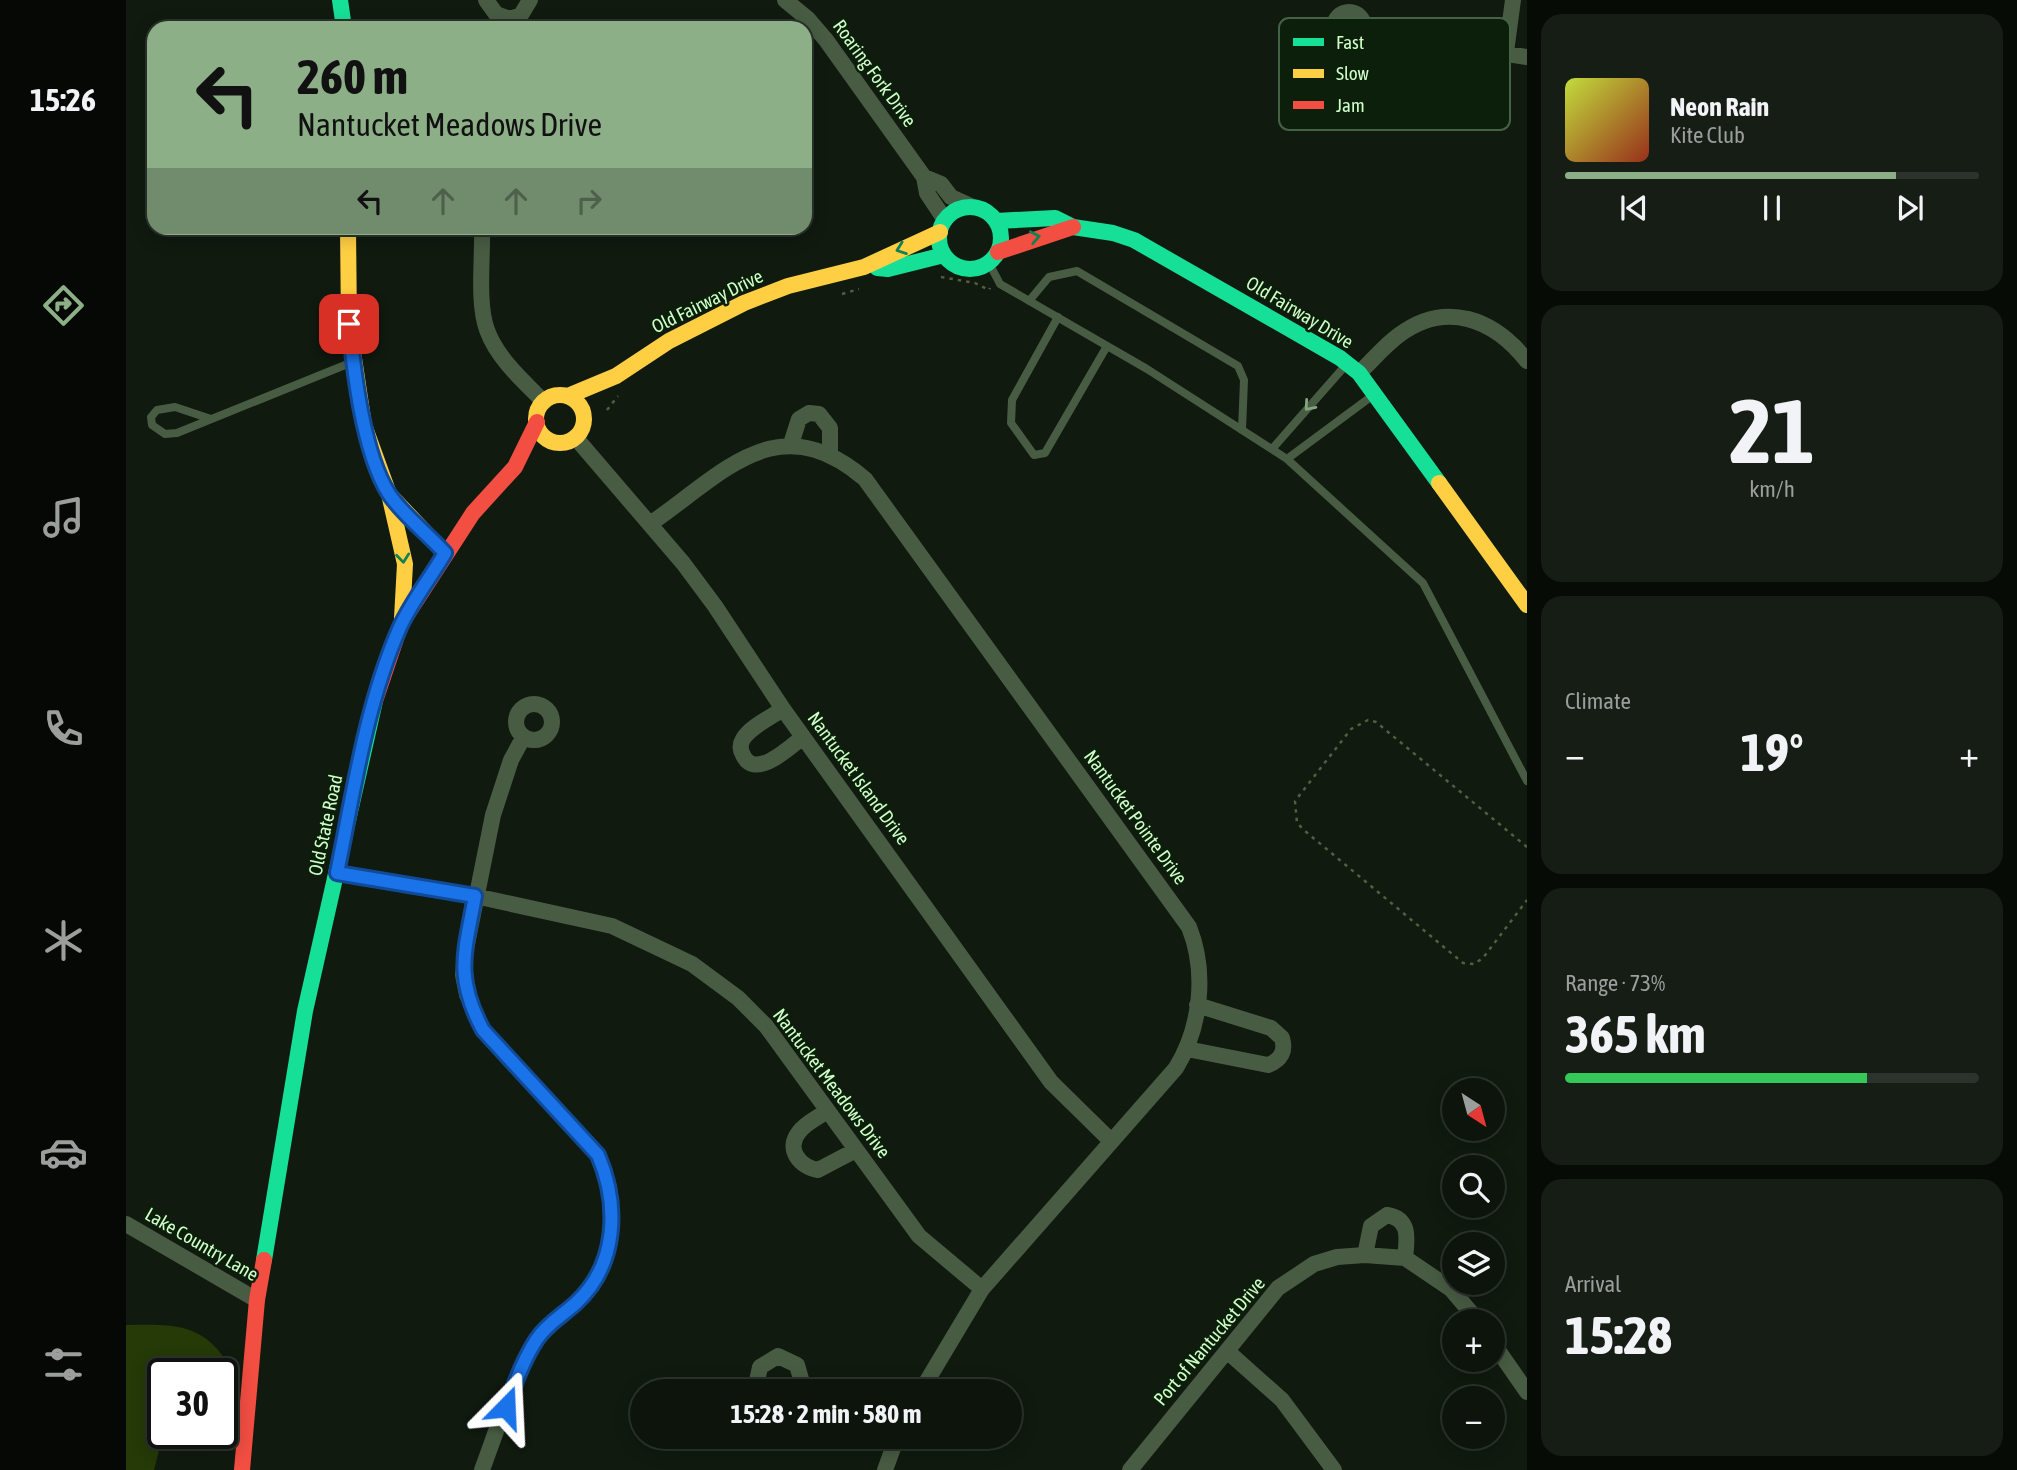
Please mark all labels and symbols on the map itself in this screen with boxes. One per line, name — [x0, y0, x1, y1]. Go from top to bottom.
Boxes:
street label: Roaring Fork Drive — [829, 15, 921, 131]
legend — [1279, 18, 1510, 130]
text: Fast — [1336, 31, 1364, 53]
text: Slow — [1336, 62, 1370, 84]
text: Jam — [1336, 94, 1365, 116]
one-way arrow — [1029, 230, 1041, 245]
one-way arrow — [896, 240, 908, 254]
street label: Old Fairway Drive — [648, 265, 766, 337]
street label: Old Fairway Drive — [1243, 271, 1357, 353]
pin — [319, 294, 379, 354]
one-way arrow — [1305, 398, 1317, 411]
one-way arrow — [395, 553, 410, 564]
street label: Nantucket Island Drive — [803, 707, 915, 849]
street label: Nantucket Pointe Drive — [1080, 746, 1192, 888]
street label: Old State Road — [304, 773, 346, 877]
street label: Nantucket Meadows Drive — [769, 1004, 895, 1162]
north arrow — [1442, 1078, 1505, 1141]
street label: Lake Country Lane — [142, 1203, 262, 1285]
street label: Port of Nantucket Drive — [1149, 1272, 1269, 1410]
speed limit sign: 30 — [147, 1358, 238, 1449]
position arrow — [469, 1370, 543, 1444]

